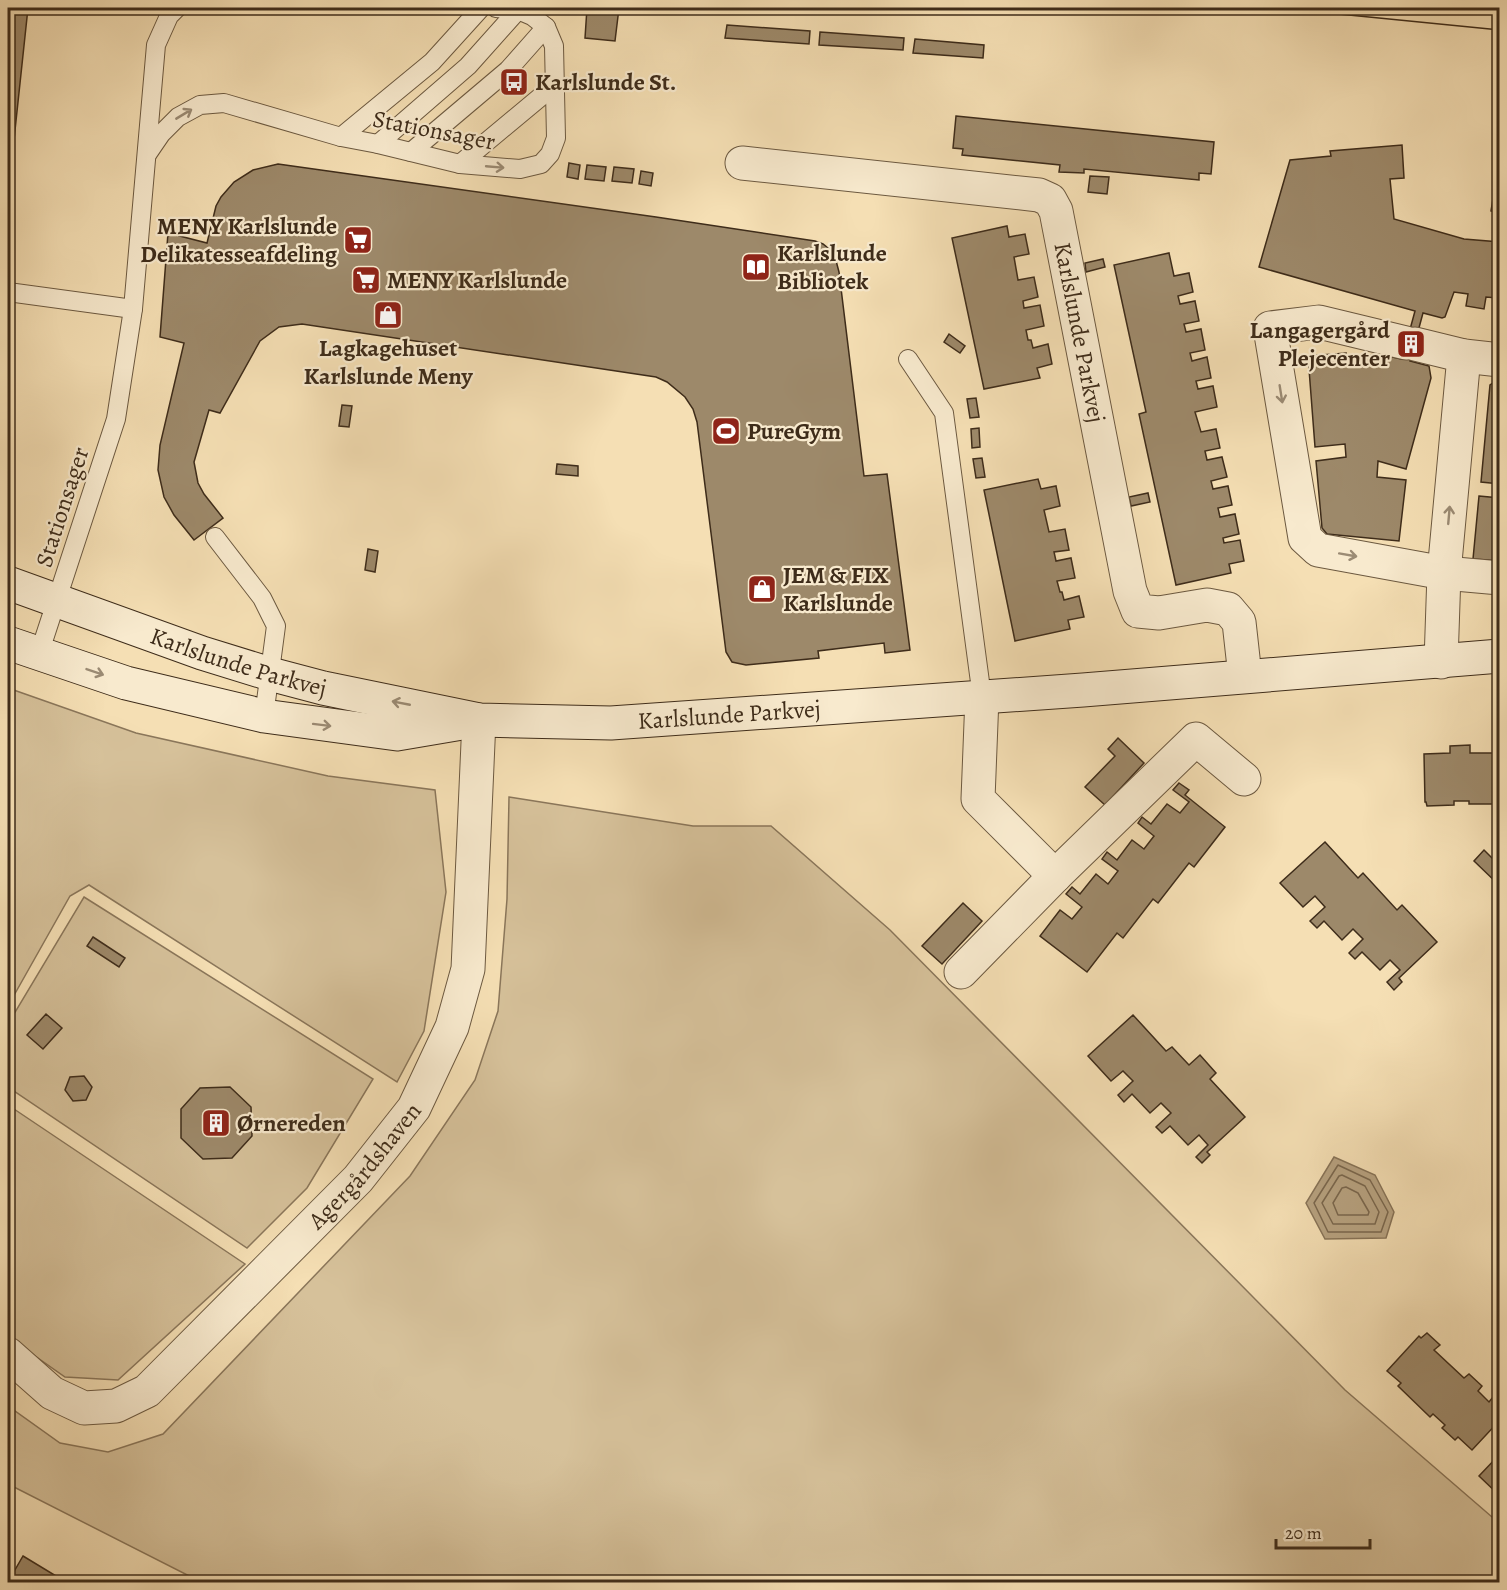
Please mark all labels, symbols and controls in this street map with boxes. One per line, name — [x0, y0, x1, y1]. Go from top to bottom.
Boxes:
bus stop icon: Karlslunde St. — [498, 66, 530, 98]
place label: Karlslunde St. — [535, 66, 676, 98]
street label: Stationsager — [370, 102, 498, 158]
one-way arrow — [175, 108, 192, 120]
one-way arrow — [484, 162, 504, 173]
place label: MENY Karlslunde Delikatesseafdeling — [140, 210, 338, 270]
supermarket icon: MENY Karlslunde Delikatesseafdeling — [342, 224, 374, 256]
place label: Karlslunde Bibliotek — [777, 237, 887, 297]
street label: Karlslunde Parkvej — [1046, 239, 1113, 425]
library icon: Karlslunde Bibliotek — [740, 251, 772, 283]
supermarket icon: MENY Karlslunde — [350, 264, 382, 296]
place label: MENY Karlslunde — [387, 264, 567, 296]
shop icon: Lagkagehuset Karlslunde Meny — [372, 299, 404, 331]
place label: Langagergård Plejecenter — [1250, 314, 1390, 374]
building icon: Langagergård Plejecenter — [1395, 328, 1427, 360]
place label: Lagkagehuset Karlslunde Meny — [303, 332, 473, 392]
one-way arrow — [1275, 383, 1286, 403]
sports icon: PureGym — [710, 415, 742, 447]
place label: PureGym — [747, 415, 841, 447]
street label: Stationsager — [28, 443, 96, 571]
one-way arrow — [1444, 505, 1455, 525]
one-way arrow — [1338, 550, 1358, 561]
place label: JEM & FIX Karlslunde — [783, 559, 893, 619]
shop icon: JEM & FIX Karlslunde — [746, 573, 778, 605]
street label: Karlslunde Parkvej — [146, 620, 330, 704]
one-way arrow — [85, 668, 103, 679]
street label: Karlslunde Parkvej — [637, 692, 822, 737]
one-way arrow — [392, 697, 411, 708]
one-way arrow — [311, 720, 331, 731]
street label: Agergårdshaven — [300, 1096, 428, 1237]
building icon: Ørnereden — [200, 1107, 232, 1139]
place label: Ørnereden — [237, 1107, 346, 1139]
scale bar — [1276, 1512, 1370, 1550]
text: 20 m — [1285, 1521, 1322, 1545]

